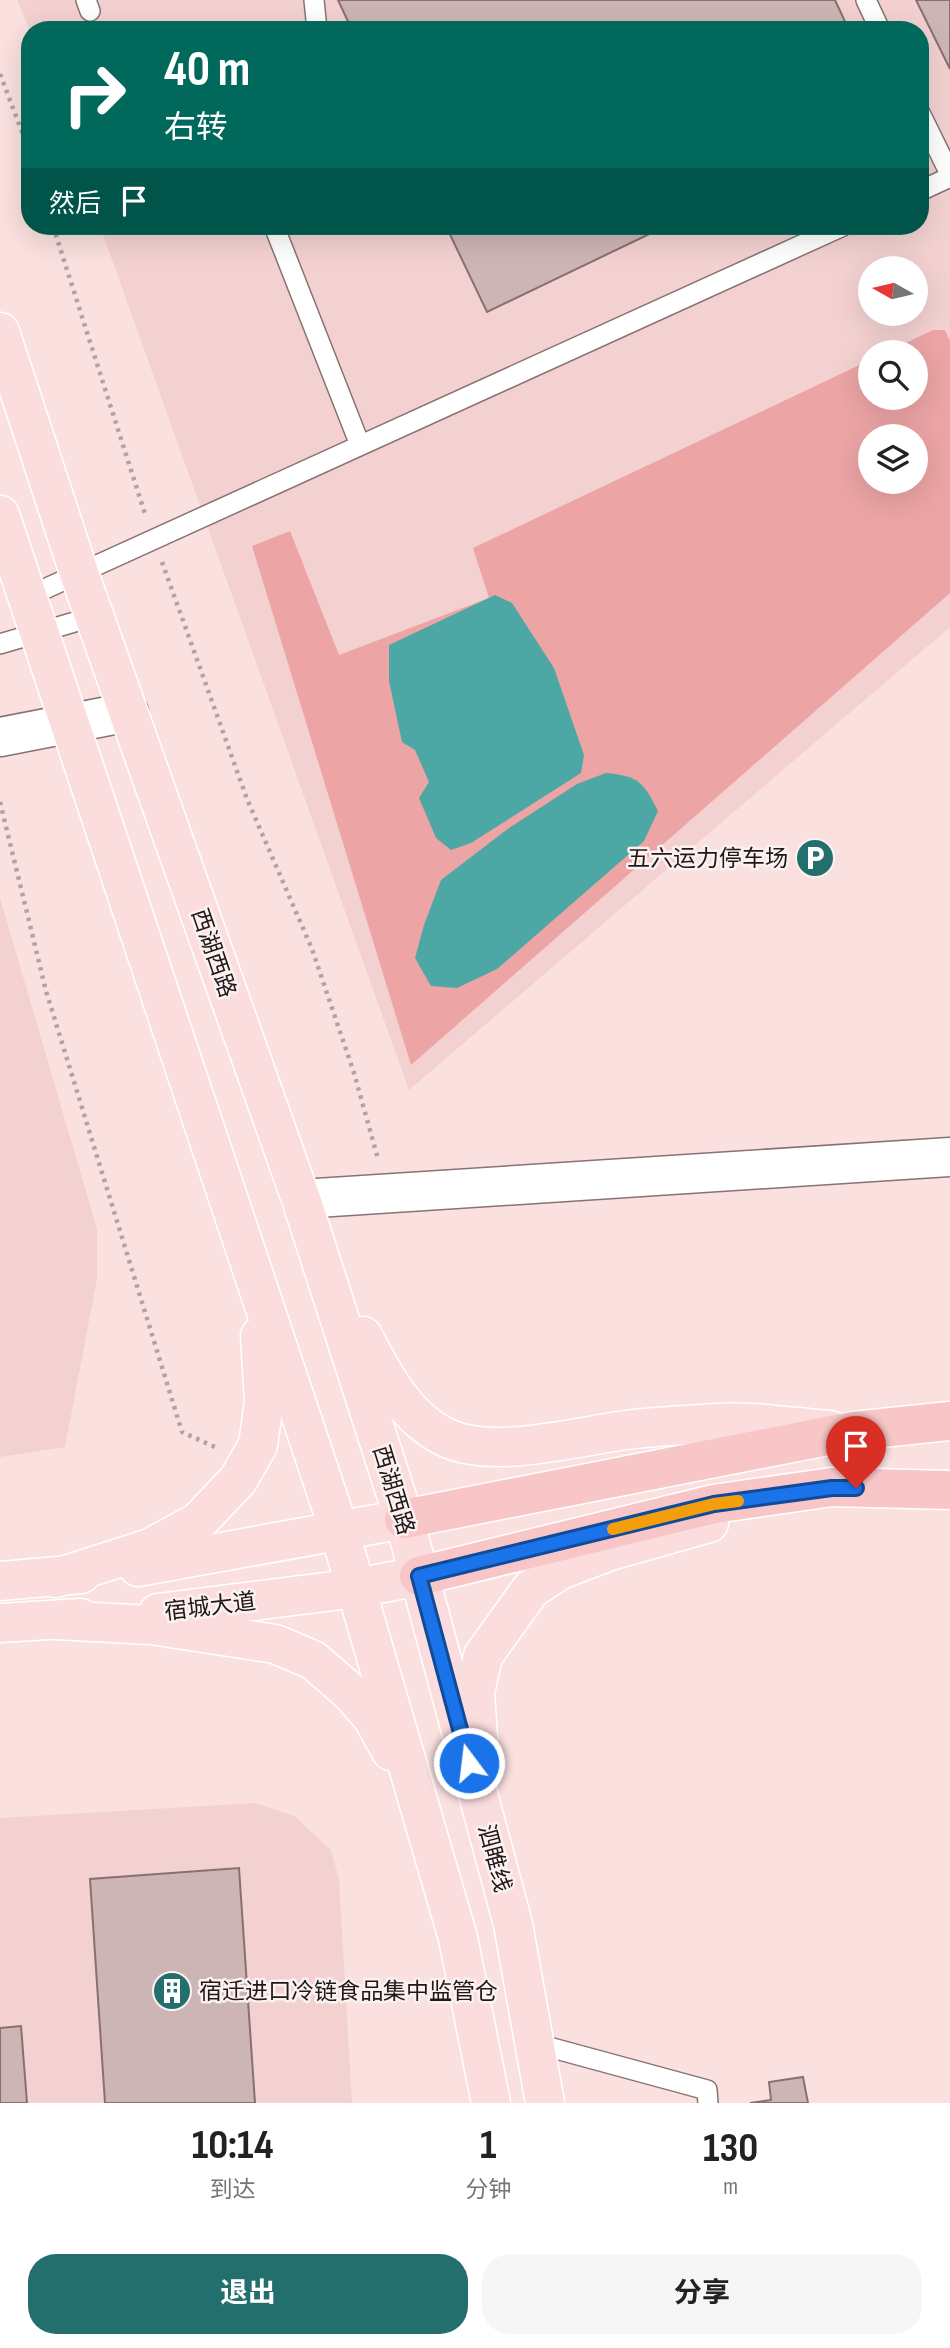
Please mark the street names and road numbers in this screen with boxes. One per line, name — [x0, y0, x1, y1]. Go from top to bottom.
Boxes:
street label: 西湖西路 — [185, 905, 241, 1001]
street label: 西湖西路 — [366, 1442, 420, 1538]
street label: 宿城大道 — [163, 1587, 257, 1626]
street label: 泗睢线 — [472, 1821, 516, 1895]

